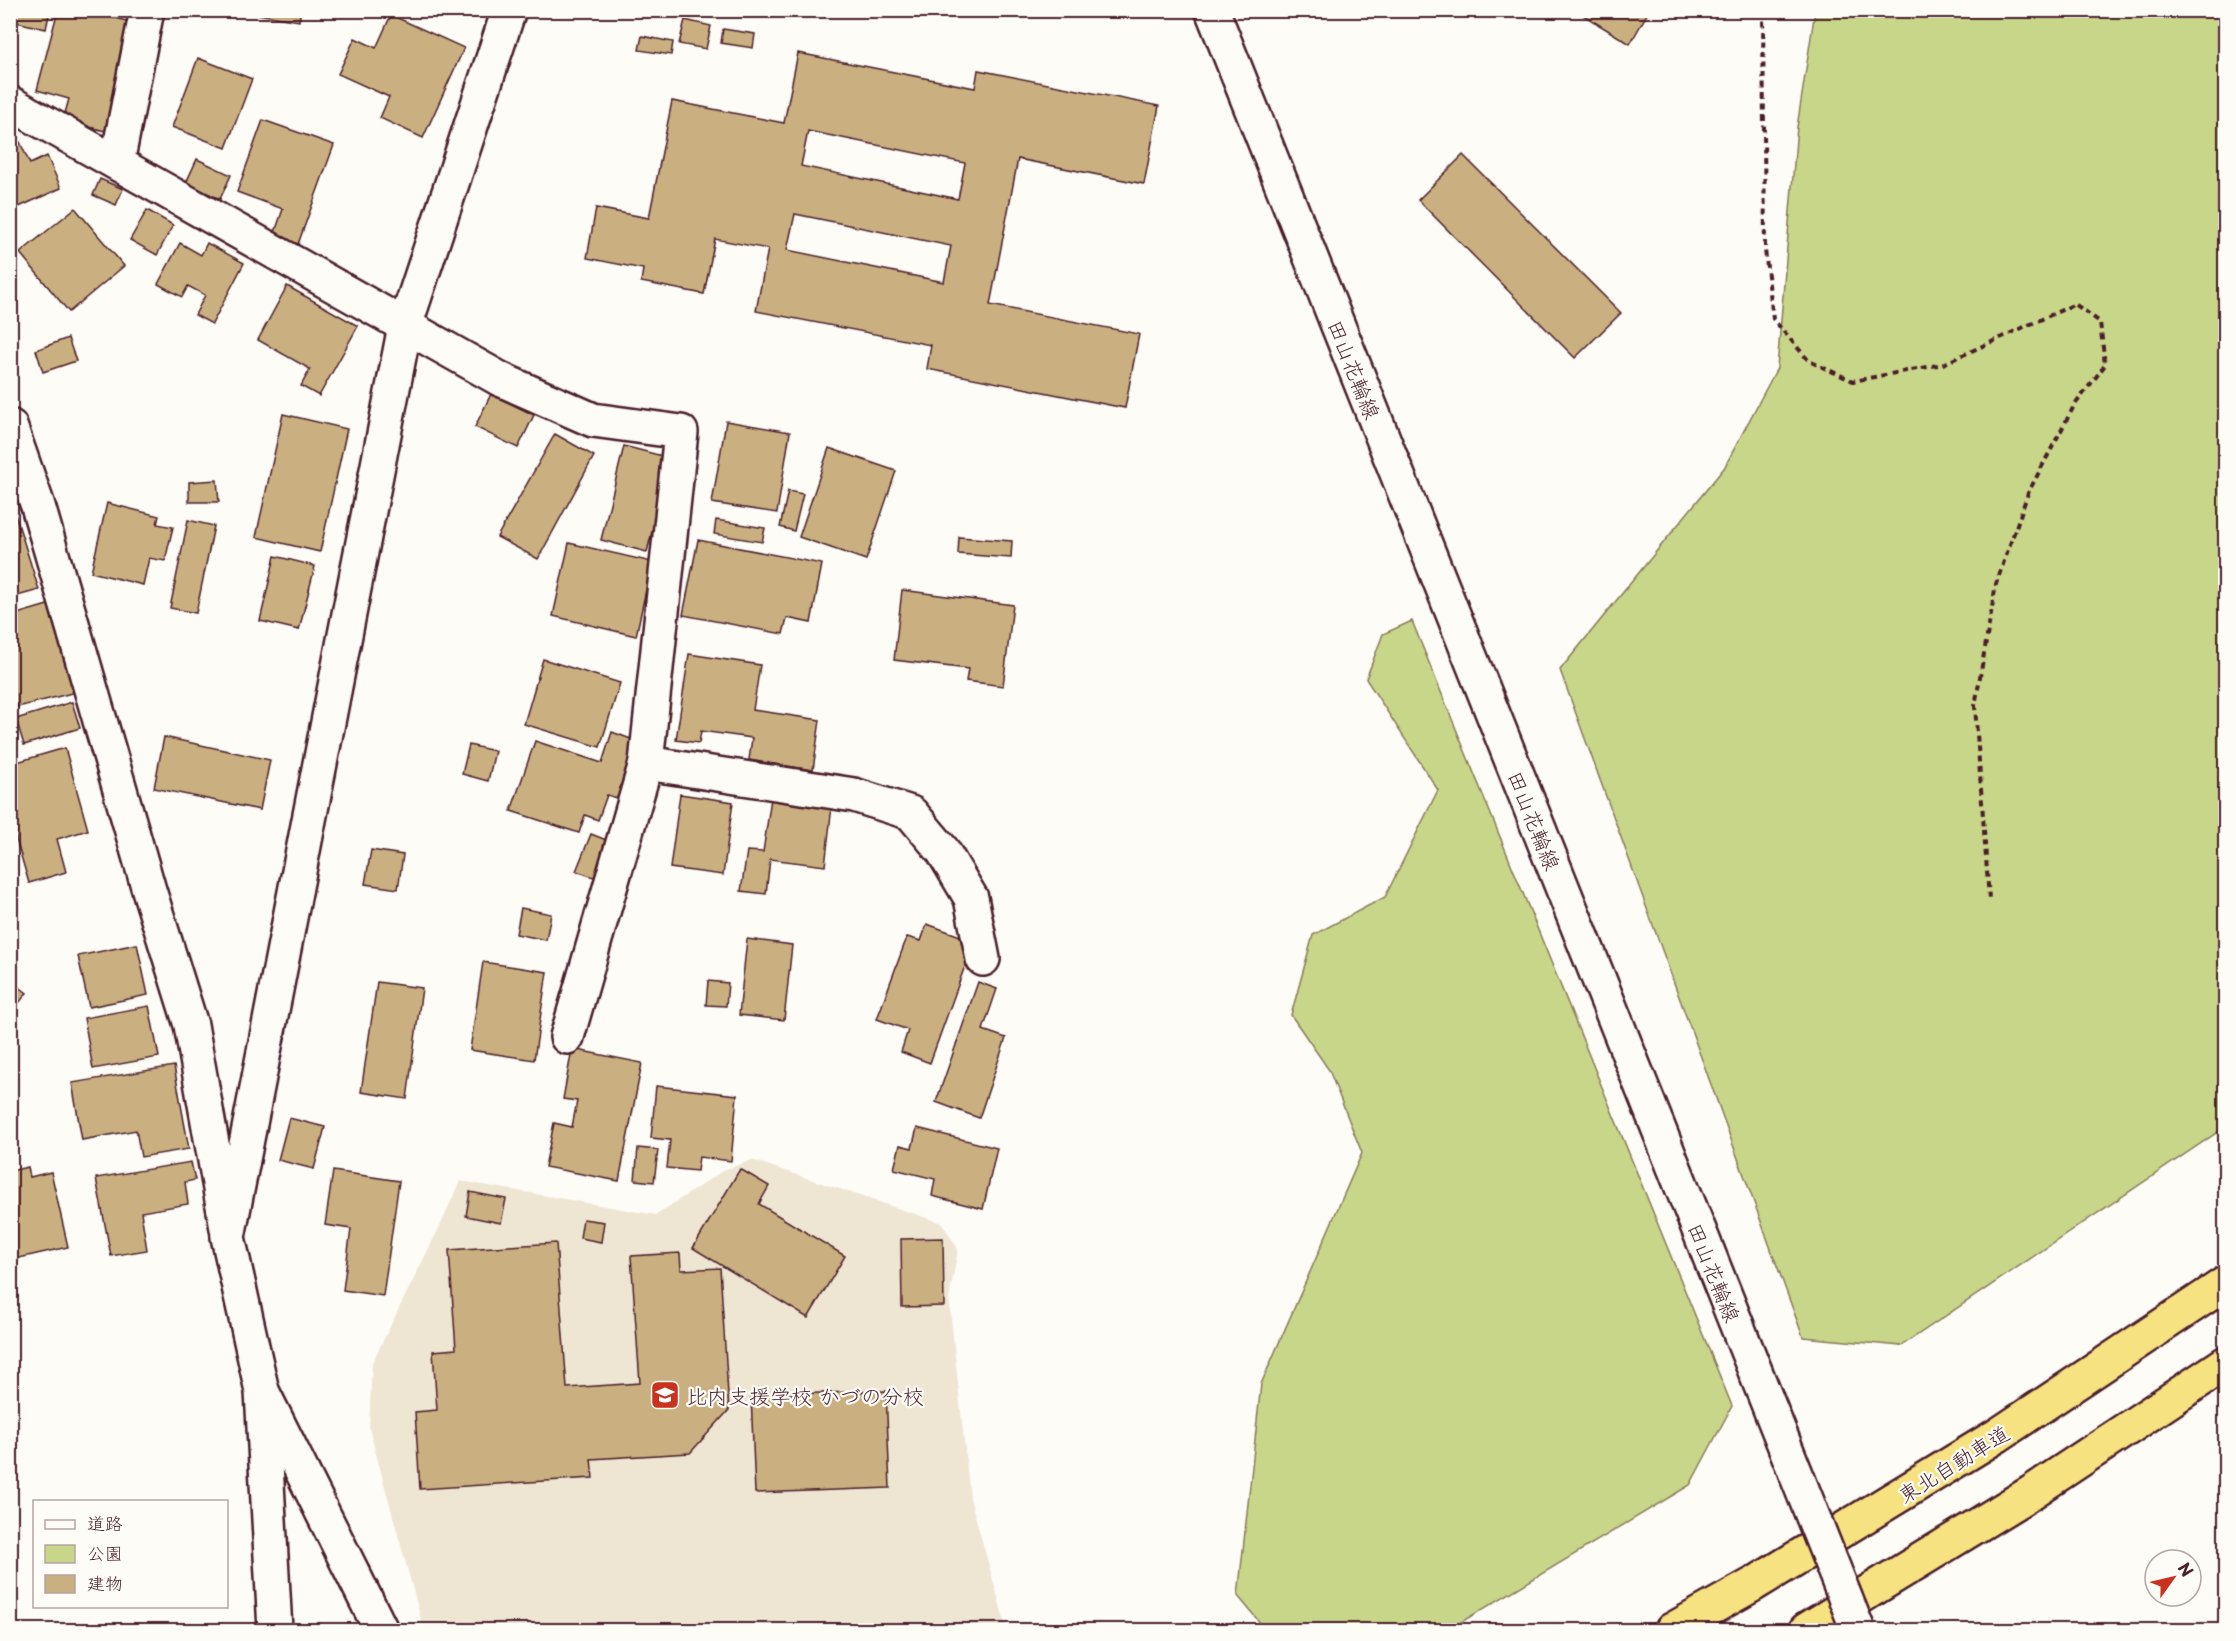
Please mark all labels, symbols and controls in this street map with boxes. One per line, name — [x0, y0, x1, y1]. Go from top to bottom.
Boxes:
street label: 田山花輪線 — [1320, 314, 1390, 424]
street label: 田山花輪線 — [1500, 765, 1570, 875]
street label: 田山花輪線 — [1680, 1217, 1750, 1327]
school or university icon: 比内支援学校 かづの分校 — [649, 1379, 681, 1411]
place label: 比内支援学校 かづの分校 — [686, 1379, 924, 1411]
street label: 東北自動車道 — [1891, 1416, 2015, 1510]
legend — [33, 1500, 228, 1608]
text: 道路 — [87, 1509, 123, 1536]
text: 公園 — [87, 1539, 123, 1566]
north arrow — [2143, 1548, 2203, 1608]
text: N — [2173, 1557, 2200, 1581]
text: 建物 — [87, 1569, 123, 1596]

